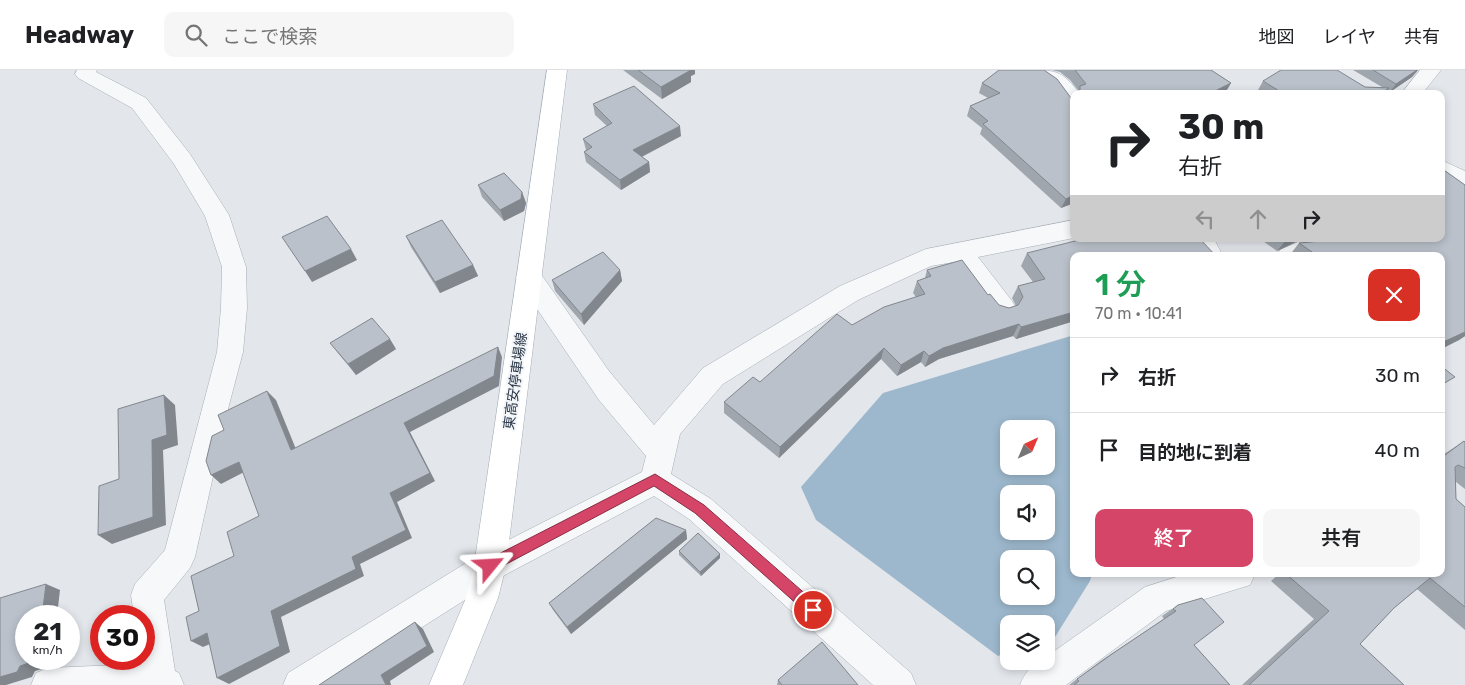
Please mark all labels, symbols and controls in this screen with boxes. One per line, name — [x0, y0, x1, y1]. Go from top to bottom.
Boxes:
search box — [164, 12, 514, 57]
text: Headway — [25, 21, 134, 49]
icon: search — [182, 21, 210, 49]
text: ここで検索 — [222, 25, 317, 48]
text: 地図 — [1259, 26, 1295, 48]
text: レイヤ — [1323, 26, 1376, 48]
text: 共有 — [1404, 26, 1440, 48]
text: 30 m — [1178, 106, 1264, 148]
icon: right — [1095, 110, 1160, 175]
text: 右折 — [1178, 153, 1222, 180]
icon: left — [1191, 205, 1219, 233]
icon: ahead — [1244, 205, 1272, 233]
icon: right — [1297, 205, 1325, 233]
text: 1 分 — [1095, 267, 1146, 303]
button: close — [1368, 269, 1420, 321]
text: 70 m · 10:41 — [1095, 304, 1182, 323]
street label: 東高安停車場線 — [500, 331, 531, 431]
icon: right — [1095, 361, 1123, 389]
text: 30 m — [1375, 364, 1420, 387]
text: 右折 — [1138, 366, 1176, 389]
north arrow — [1000, 420, 1055, 475]
map controls — [1000, 420, 1055, 670]
icon: arrive — [1095, 436, 1123, 464]
text: 40 m — [1375, 439, 1420, 462]
text: 目的地に到着 — [1138, 441, 1252, 464]
button: sound — [1000, 485, 1055, 540]
button: 終了 — [1095, 509, 1253, 567]
button: 共有 — [1263, 509, 1420, 567]
position arrow — [463, 539, 515, 591]
button: search — [1000, 550, 1055, 605]
pin — [792, 589, 834, 631]
icon: arrive — [799, 596, 827, 624]
speed limit sign: 30 — [90, 605, 155, 670]
button: layers — [1000, 615, 1055, 670]
text: 21 — [33, 617, 62, 646]
text: km/h — [33, 643, 62, 657]

